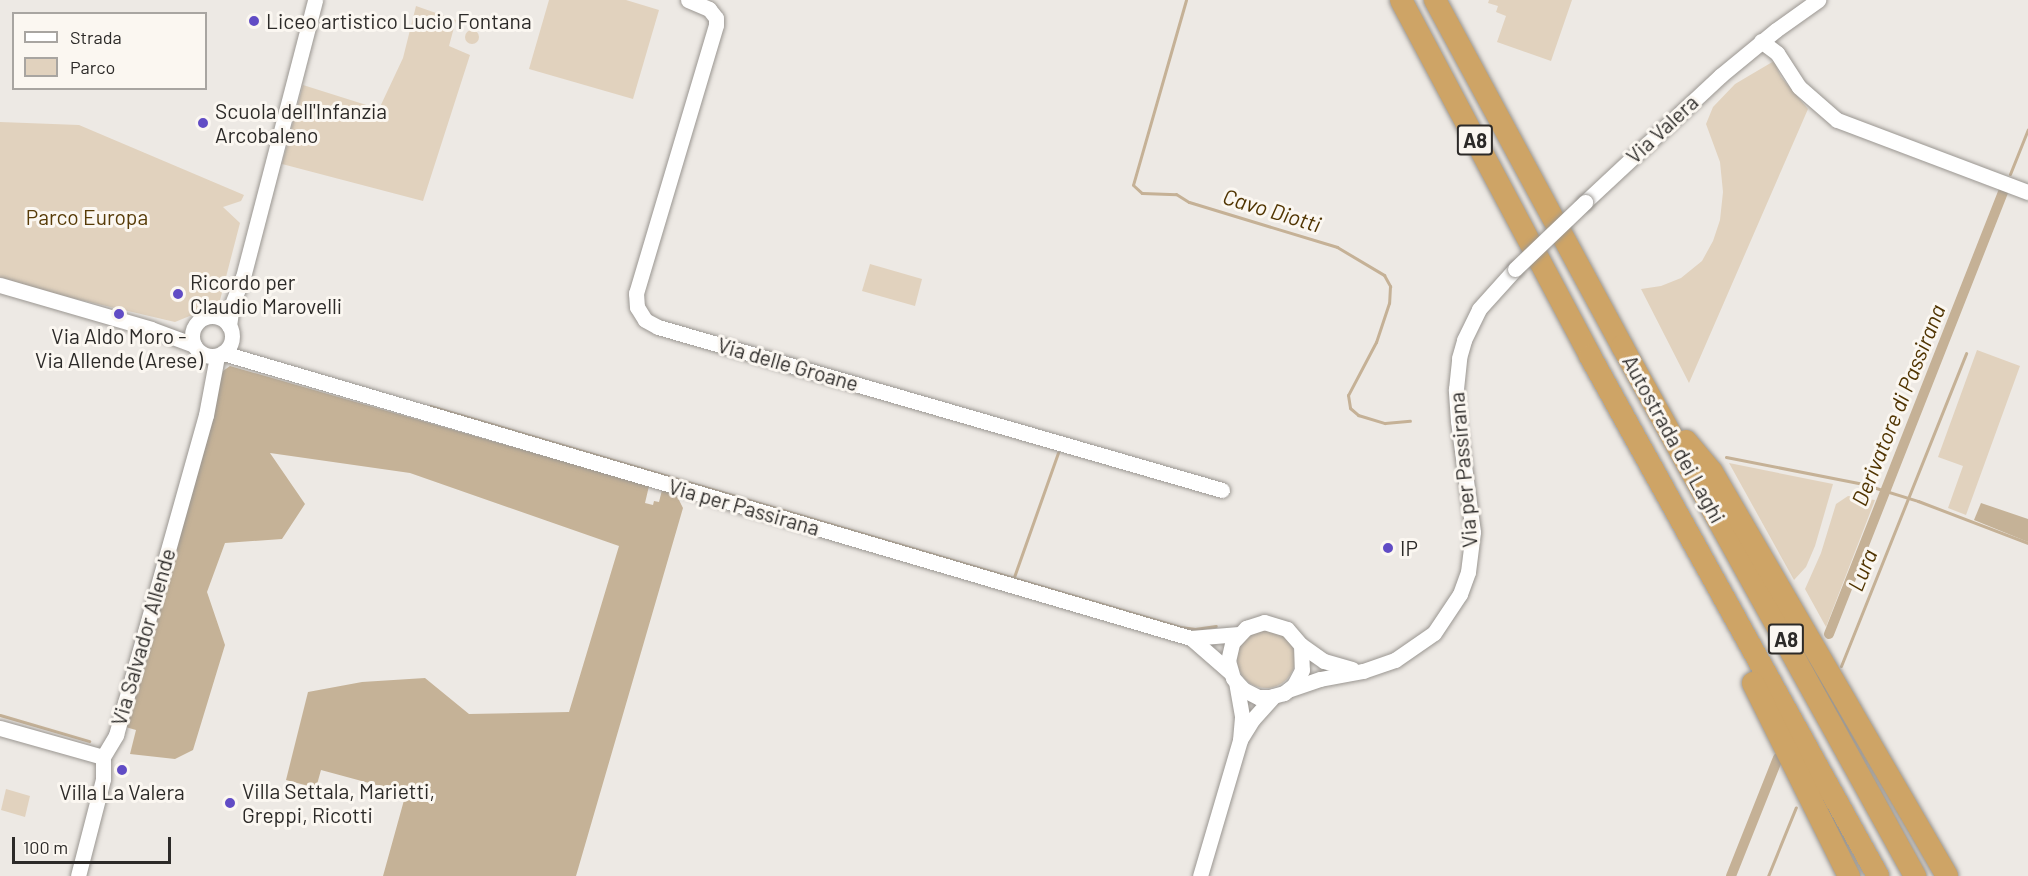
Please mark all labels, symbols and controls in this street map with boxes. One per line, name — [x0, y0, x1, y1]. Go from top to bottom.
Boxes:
place label: Liceo artistico Lucio Fontana — [266, 8, 532, 34]
legend — [12, 12, 207, 90]
marker: Liceo artistico Lucio Fontana — [247, 14, 261, 28]
text: Strada — [70, 26, 122, 48]
text: Parco — [70, 56, 115, 78]
street label: Via Valera — [1621, 89, 1703, 169]
place label: Scuola dell'Infanzia Arcobaleno — [215, 98, 387, 148]
marker: Scuola dell'Infanzia Arcobaleno — [196, 116, 210, 130]
road number: A8 — [1456, 123, 1494, 157]
water label: Cavo Diotti — [1220, 183, 1324, 237]
park label: Parco Europa — [26, 204, 148, 230]
place label: Ricordo per Claudio Marovelli — [190, 269, 342, 319]
marker: Ricordo per Claudio Marovelli — [171, 287, 185, 301]
water label: Derivatore di Passirana — [1846, 300, 1950, 510]
marker: Via Aldo Moro - Via Allende (Arese) — [112, 307, 126, 321]
place label: Via Aldo Moro - Via Allende (Arese) — [35, 323, 203, 373]
street label: Via delle Groane — [715, 332, 861, 396]
street label: Autostrada dei Laghi — [1617, 351, 1731, 527]
street label: Via per Passirana — [1444, 391, 1482, 549]
street label: Via per Passirana — [666, 473, 822, 541]
place label: IP — [1400, 535, 1418, 561]
marker: IP — [1381, 541, 1395, 555]
water label: Lura — [1842, 545, 1882, 595]
street label: Via Salvador Allende — [106, 546, 180, 728]
road number: A8 — [1766, 622, 1806, 656]
marker: Villa La Valera — [115, 763, 129, 777]
place label: Villa Settala, Marietti, Greppi, Ricotti — [242, 778, 435, 828]
place label: Villa La Valera — [59, 779, 185, 805]
marker: Villa Settala, Marietti, Greppi, Ricotti — [223, 796, 237, 810]
scale bar — [15, 825, 174, 863]
text: 100 m — [23, 836, 68, 858]

